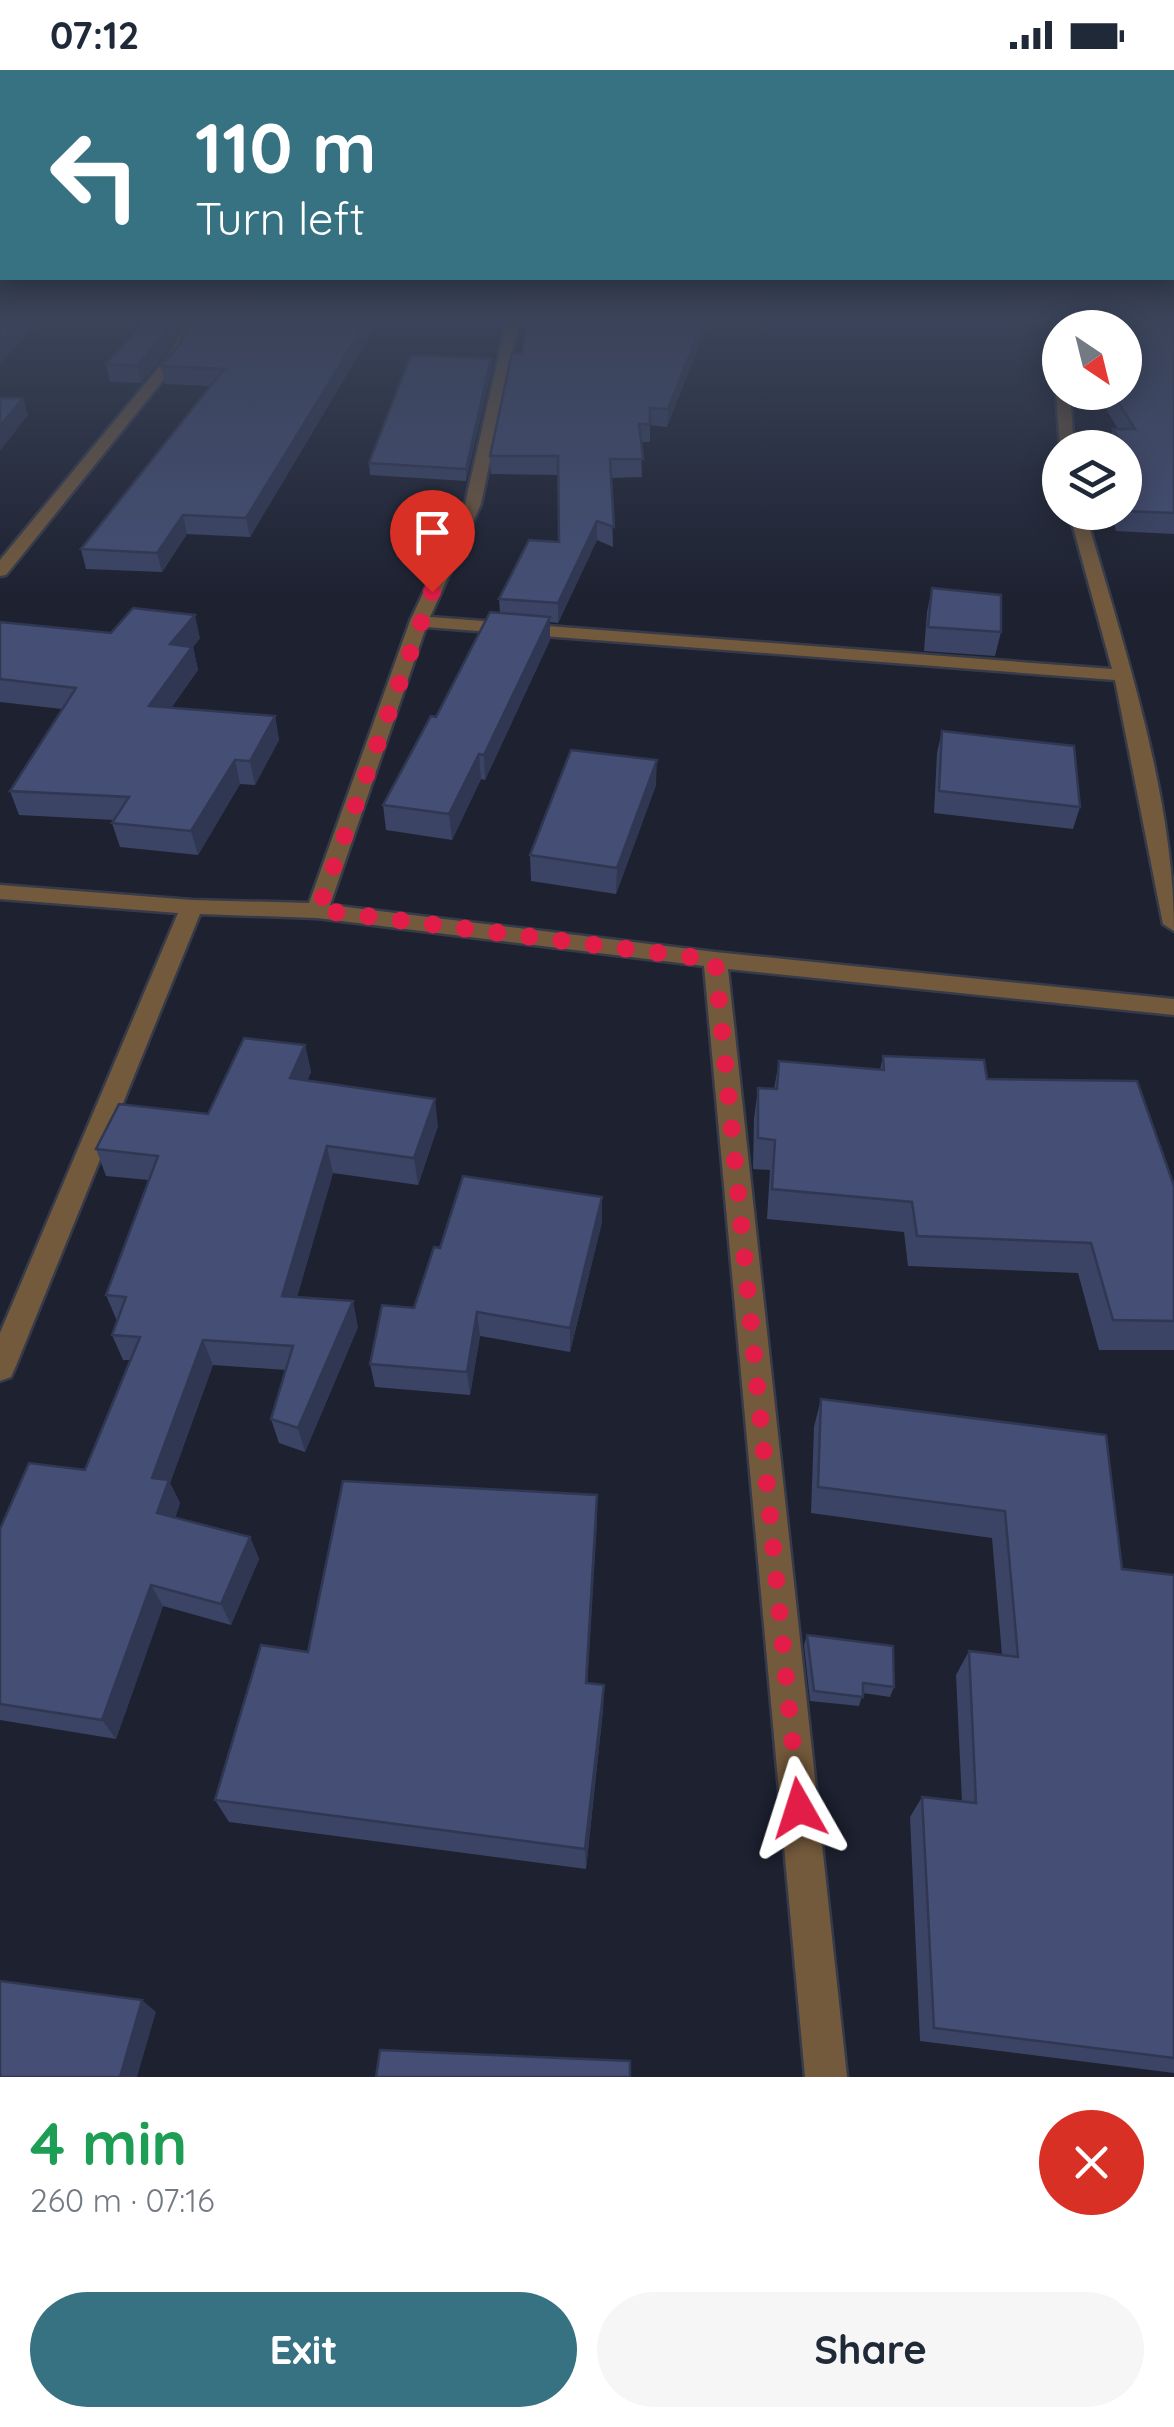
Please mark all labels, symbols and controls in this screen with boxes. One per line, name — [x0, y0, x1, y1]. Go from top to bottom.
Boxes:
text: 07:12 — [50, 11, 139, 59]
text: 110 m — [195, 103, 377, 191]
icon: left — [30, 110, 160, 240]
text: Turn left — [195, 190, 365, 246]
north arrow — [1042, 310, 1142, 410]
map controls — [1042, 310, 1142, 530]
button: layers — [1042, 430, 1142, 530]
pin — [390, 490, 475, 593]
icon: arrive — [405, 505, 460, 560]
position arrow — [747, 1756, 851, 1860]
text: 4 min — [30, 2105, 187, 2180]
button: close — [1039, 2110, 1144, 2215]
text: 260 m · 07:16 — [30, 2180, 214, 2220]
button: Exit — [30, 2292, 577, 2407]
button: Share — [597, 2292, 1144, 2407]

